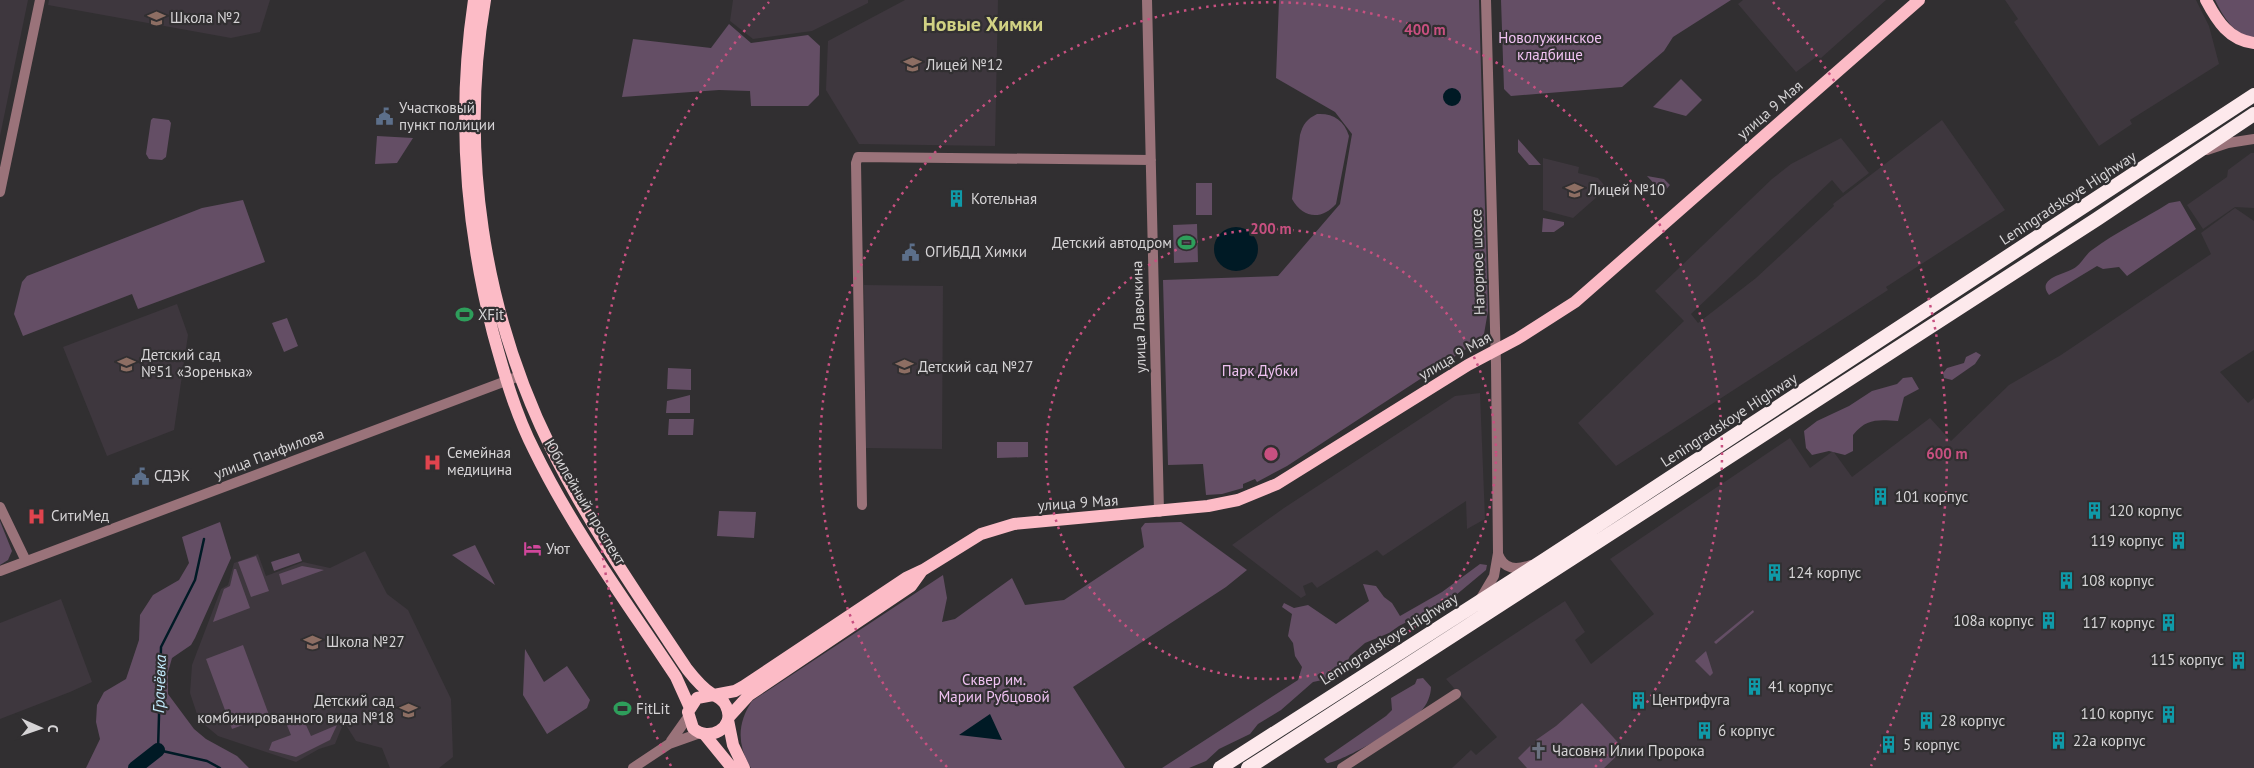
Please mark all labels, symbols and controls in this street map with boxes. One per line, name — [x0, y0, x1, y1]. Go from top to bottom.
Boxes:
school or university icon: Школа №2 — [146, 8, 166, 28]
place label: Школа №2 — [170, 8, 241, 27]
district label: Новые Химки — [923, 11, 1043, 37]
text: 400 m — [1404, 20, 1446, 39]
park label: Новолужинское кладбище — [1498, 28, 1602, 64]
school or university icon: Лицей №12 — [902, 55, 922, 75]
place label: Лицей №12 — [925, 55, 1003, 74]
street label: улица 9 Мая — [1733, 76, 1806, 143]
place label: Участковый пункт полиции — [399, 98, 495, 134]
public building icon: Участковый пункт полиции — [375, 107, 395, 127]
street label: Leningradskoye Highway — [1996, 146, 2140, 249]
school or university icon: Лицей №10 — [1564, 180, 1584, 200]
place label: Лицей №10 — [1587, 180, 1665, 199]
building icon: Котельная — [947, 189, 967, 209]
place label: Котельная — [971, 189, 1037, 208]
street label: Нагорное шоссе — [1466, 209, 1489, 315]
text: 200 m — [1250, 219, 1292, 238]
place label: Детский автодром — [1052, 233, 1172, 252]
sports icon: Детский автодром — [1176, 233, 1196, 253]
public building icon: ОГИБДД Химки — [901, 242, 921, 262]
place label: ОГИБДД Химки — [925, 242, 1027, 261]
street label: улица Лавочкина — [1127, 260, 1150, 374]
sports icon: XFit — [454, 305, 474, 325]
place label: XFit — [478, 305, 504, 324]
street label: улица 9 Мая — [1415, 327, 1494, 384]
place label: Детский сад №51 «Зоренька» — [141, 345, 253, 381]
school or university icon: Детский сад №51 «Зоренька» — [117, 354, 137, 374]
school or university icon: Детский сад №27 — [894, 357, 914, 377]
place label: Детский сад №27 — [918, 357, 1033, 376]
park label: Парк Дубки — [1222, 361, 1298, 380]
street label: Leningradskoye Highway — [1657, 368, 1801, 471]
street label: улица Панфилова — [211, 424, 327, 483]
street label: Юбилейный проспект — [540, 436, 630, 568]
place label: Семейная медицина — [447, 443, 512, 479]
text: 600 m — [1926, 444, 1968, 463]
centre of rings — [1262, 445, 1280, 463]
hospital icon: Семейная медицина — [423, 452, 443, 472]
public building icon: СДЭК — [130, 466, 150, 486]
place label: СДЭК — [154, 466, 190, 485]
building icon: 101 корпус — [1871, 487, 1891, 507]
place label: 101 корпус — [1895, 487, 1969, 506]
street label: улица 9 Мая — [1037, 490, 1119, 515]
building icon: 120 корпус — [2085, 501, 2105, 521]
place label: 120 корпус — [2109, 501, 2183, 520]
hospital icon: СитиМед — [27, 506, 47, 526]
place label: СитиМед — [51, 506, 109, 525]
place label: 119 корпус — [2091, 531, 2164, 550]
building icon: 119 корпус — [2168, 531, 2188, 551]
hotel icon: Уют — [522, 539, 542, 559]
place label: Уют — [546, 539, 570, 558]
building icon: 124 корпус — [1764, 563, 1784, 583]
place label: 124 корпус — [1788, 563, 1862, 582]
building icon: 108 корпус — [2057, 571, 2077, 591]
place label: 108 корпус — [2081, 571, 2155, 590]
street label: Leningradskoye Highway — [1316, 588, 1461, 689]
place label: 108а корпус — [1953, 611, 2034, 630]
building icon: 108а корпус — [2038, 611, 2058, 631]
place label: 117 корпус — [2082, 613, 2155, 632]
building icon: 117 корпус — [2159, 613, 2179, 633]
school or university icon: Школа №27 — [302, 632, 322, 652]
place label: Школа №27 — [326, 632, 405, 651]
place label: 115 корпус — [2151, 650, 2224, 669]
building icon: 115 корпус — [2228, 650, 2248, 670]
water label: Грачёвка — [148, 654, 170, 714]
park label: Сквер им. Марии Рубцовой — [938, 670, 1050, 706]
building icon: 41 корпус — [1744, 677, 1764, 697]
place label: 41 корпус — [1768, 677, 1833, 696]
building icon: Центрифуга — [1628, 690, 1648, 710]
place label: Центрифуга — [1652, 690, 1730, 709]
place label: Детский сад комбинированного вида №18 — [197, 691, 394, 727]
sports icon: FitLit — [612, 699, 632, 719]
place label: FitLit — [636, 699, 670, 718]
school or university icon: Детский сад комбинированного вида №18 — [398, 700, 418, 720]
north arrow — [15, 703, 65, 753]
place label: 110 корпус — [2081, 704, 2154, 723]
building icon: 110 корпус — [2158, 704, 2178, 724]
building icon: 28 корпус — [1916, 711, 1936, 731]
place label: 28 корпус — [1940, 711, 2005, 730]
building icon: 6 корпус — [1694, 721, 1714, 741]
place label: 6 корпус — [1718, 721, 1775, 740]
text: С — [44, 724, 62, 733]
building icon: 22а корпус — [2049, 731, 2069, 751]
place label: 22а корпус — [2073, 731, 2146, 750]
building icon: 5 корпус — [1879, 735, 1899, 755]
place label: 5 корпус — [1903, 735, 1960, 754]
church icon: Часовня Илии Пророка — [1528, 741, 1548, 761]
place label: Часовня Илии Пророка — [1552, 741, 1705, 760]

